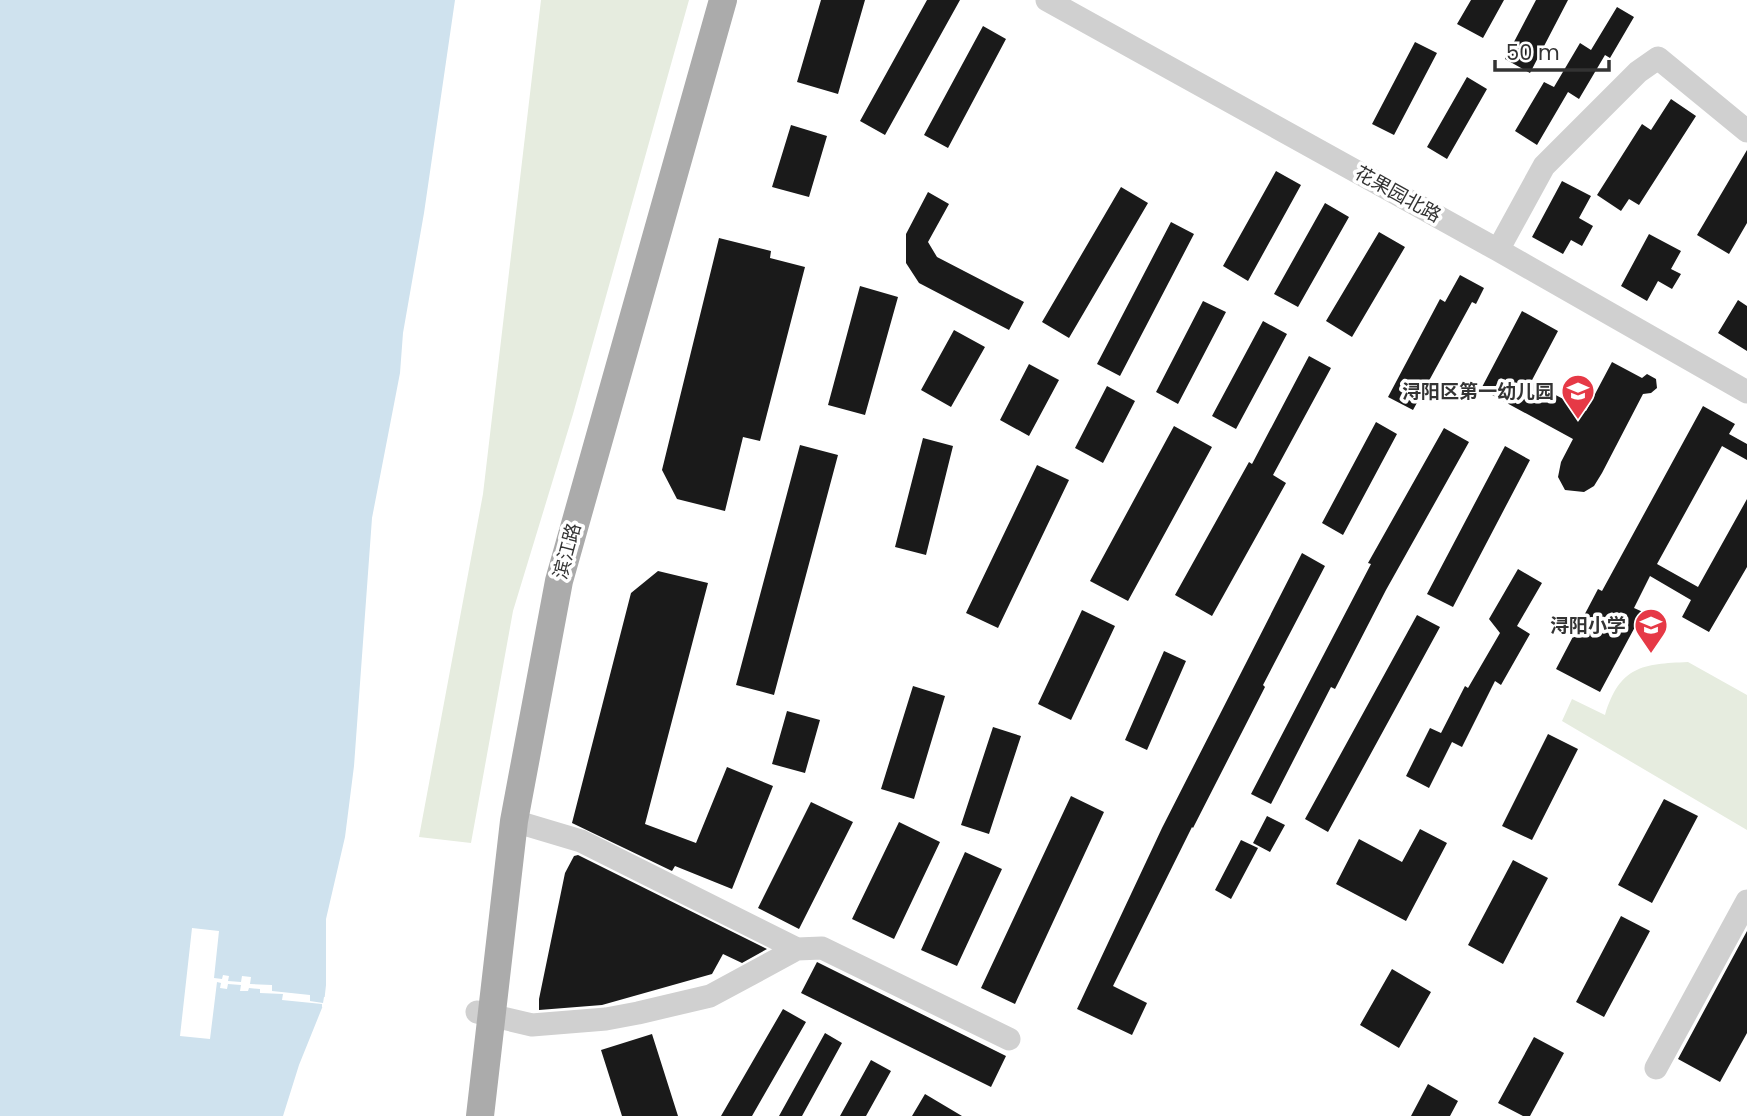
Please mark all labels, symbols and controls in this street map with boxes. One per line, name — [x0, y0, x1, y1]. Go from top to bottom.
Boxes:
scale bar — [1495, 28, 1609, 72]
text: 50 m — [1506, 38, 1560, 67]
street label: 花果园北路 — [1350, 159, 1446, 229]
school or university icon: 浔阳区第一幼儿园 — [1559, 372, 1597, 421]
place label: 浔阳区第一幼儿园 — [1402, 378, 1554, 405]
street label: 滨江路 — [547, 520, 587, 582]
school or university icon: 浔阳小学 — [1632, 606, 1670, 655]
place label: 浔阳小学 — [1550, 612, 1626, 639]

